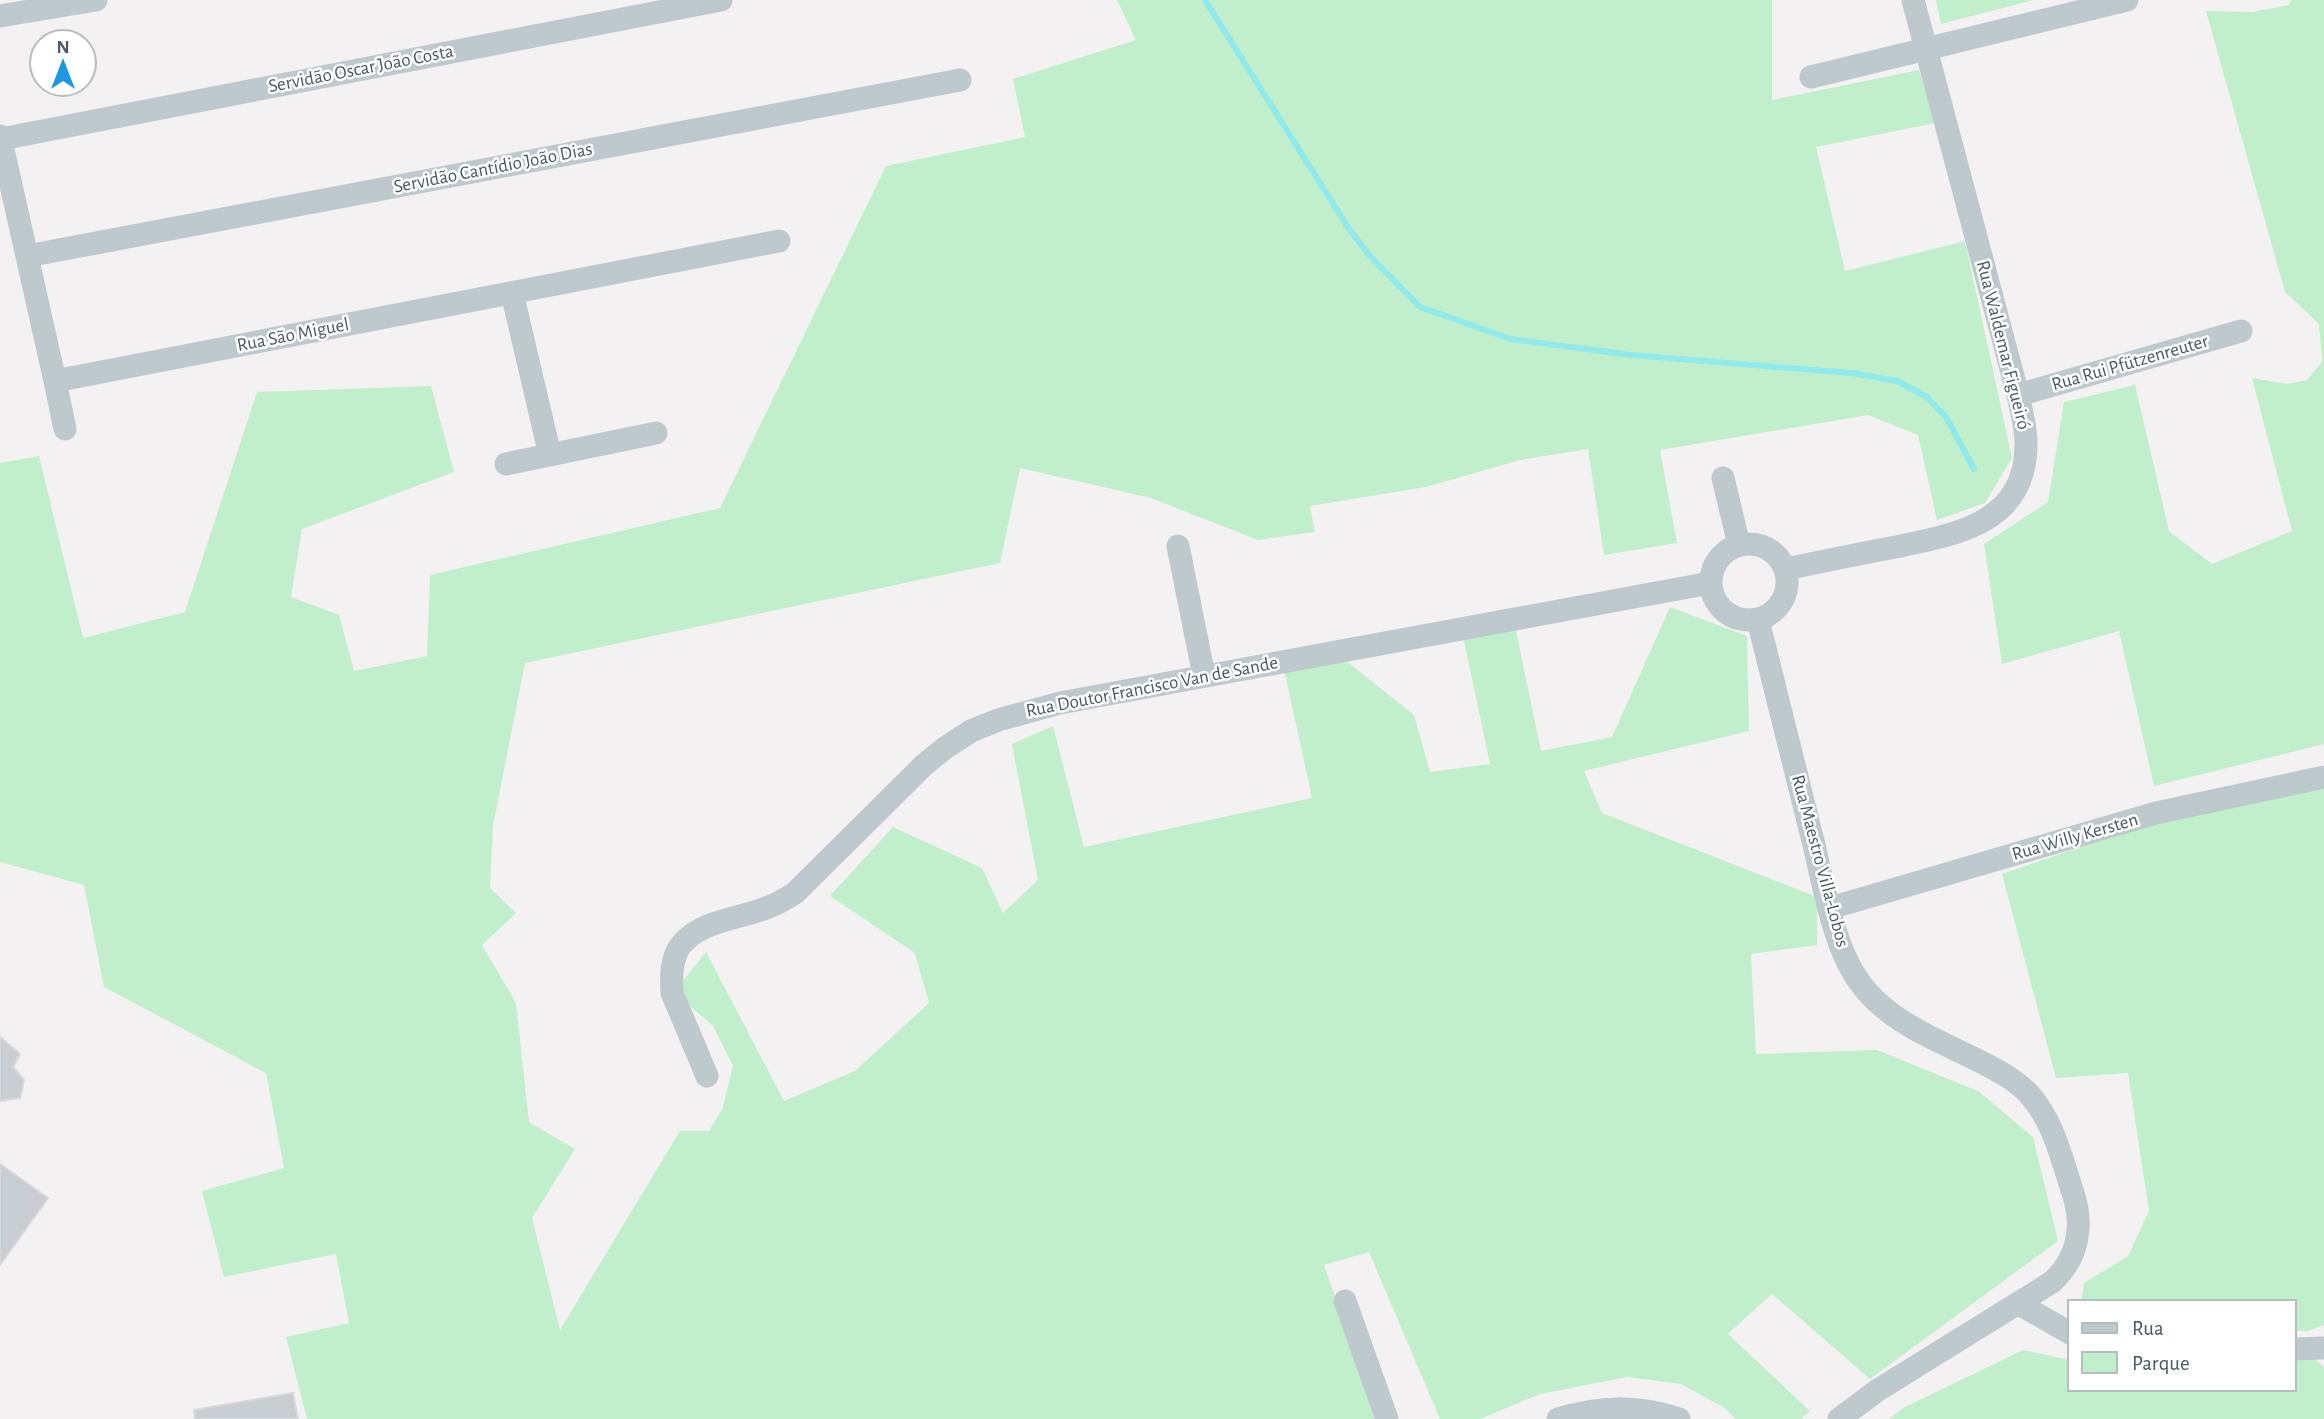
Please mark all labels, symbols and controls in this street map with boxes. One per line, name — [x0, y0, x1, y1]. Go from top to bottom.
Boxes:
north arrow — [28, 28, 98, 98]
text: N — [56, 38, 70, 57]
street label: Servidão Oscar João Costa — [267, 42, 455, 96]
street label: Servidão Cantídio João Dias — [392, 139, 594, 197]
street label: Rua Waldemar Figueiró — [1973, 259, 2033, 431]
street label: Rua São Miguel — [235, 315, 351, 355]
street label: Rua Rui Pfützenreuter — [2050, 332, 2210, 394]
street label: Rua Doutor Francisco Van de Sande — [1024, 653, 1280, 721]
street label: Rua Maestro Villa-Lobos — [1788, 773, 1852, 949]
street label: Rua Willy Kersten — [2010, 810, 2140, 864]
legend — [2068, 1300, 2296, 1391]
text: Rua — [2132, 1318, 2164, 1339]
text: Parque — [2132, 1353, 2190, 1374]

